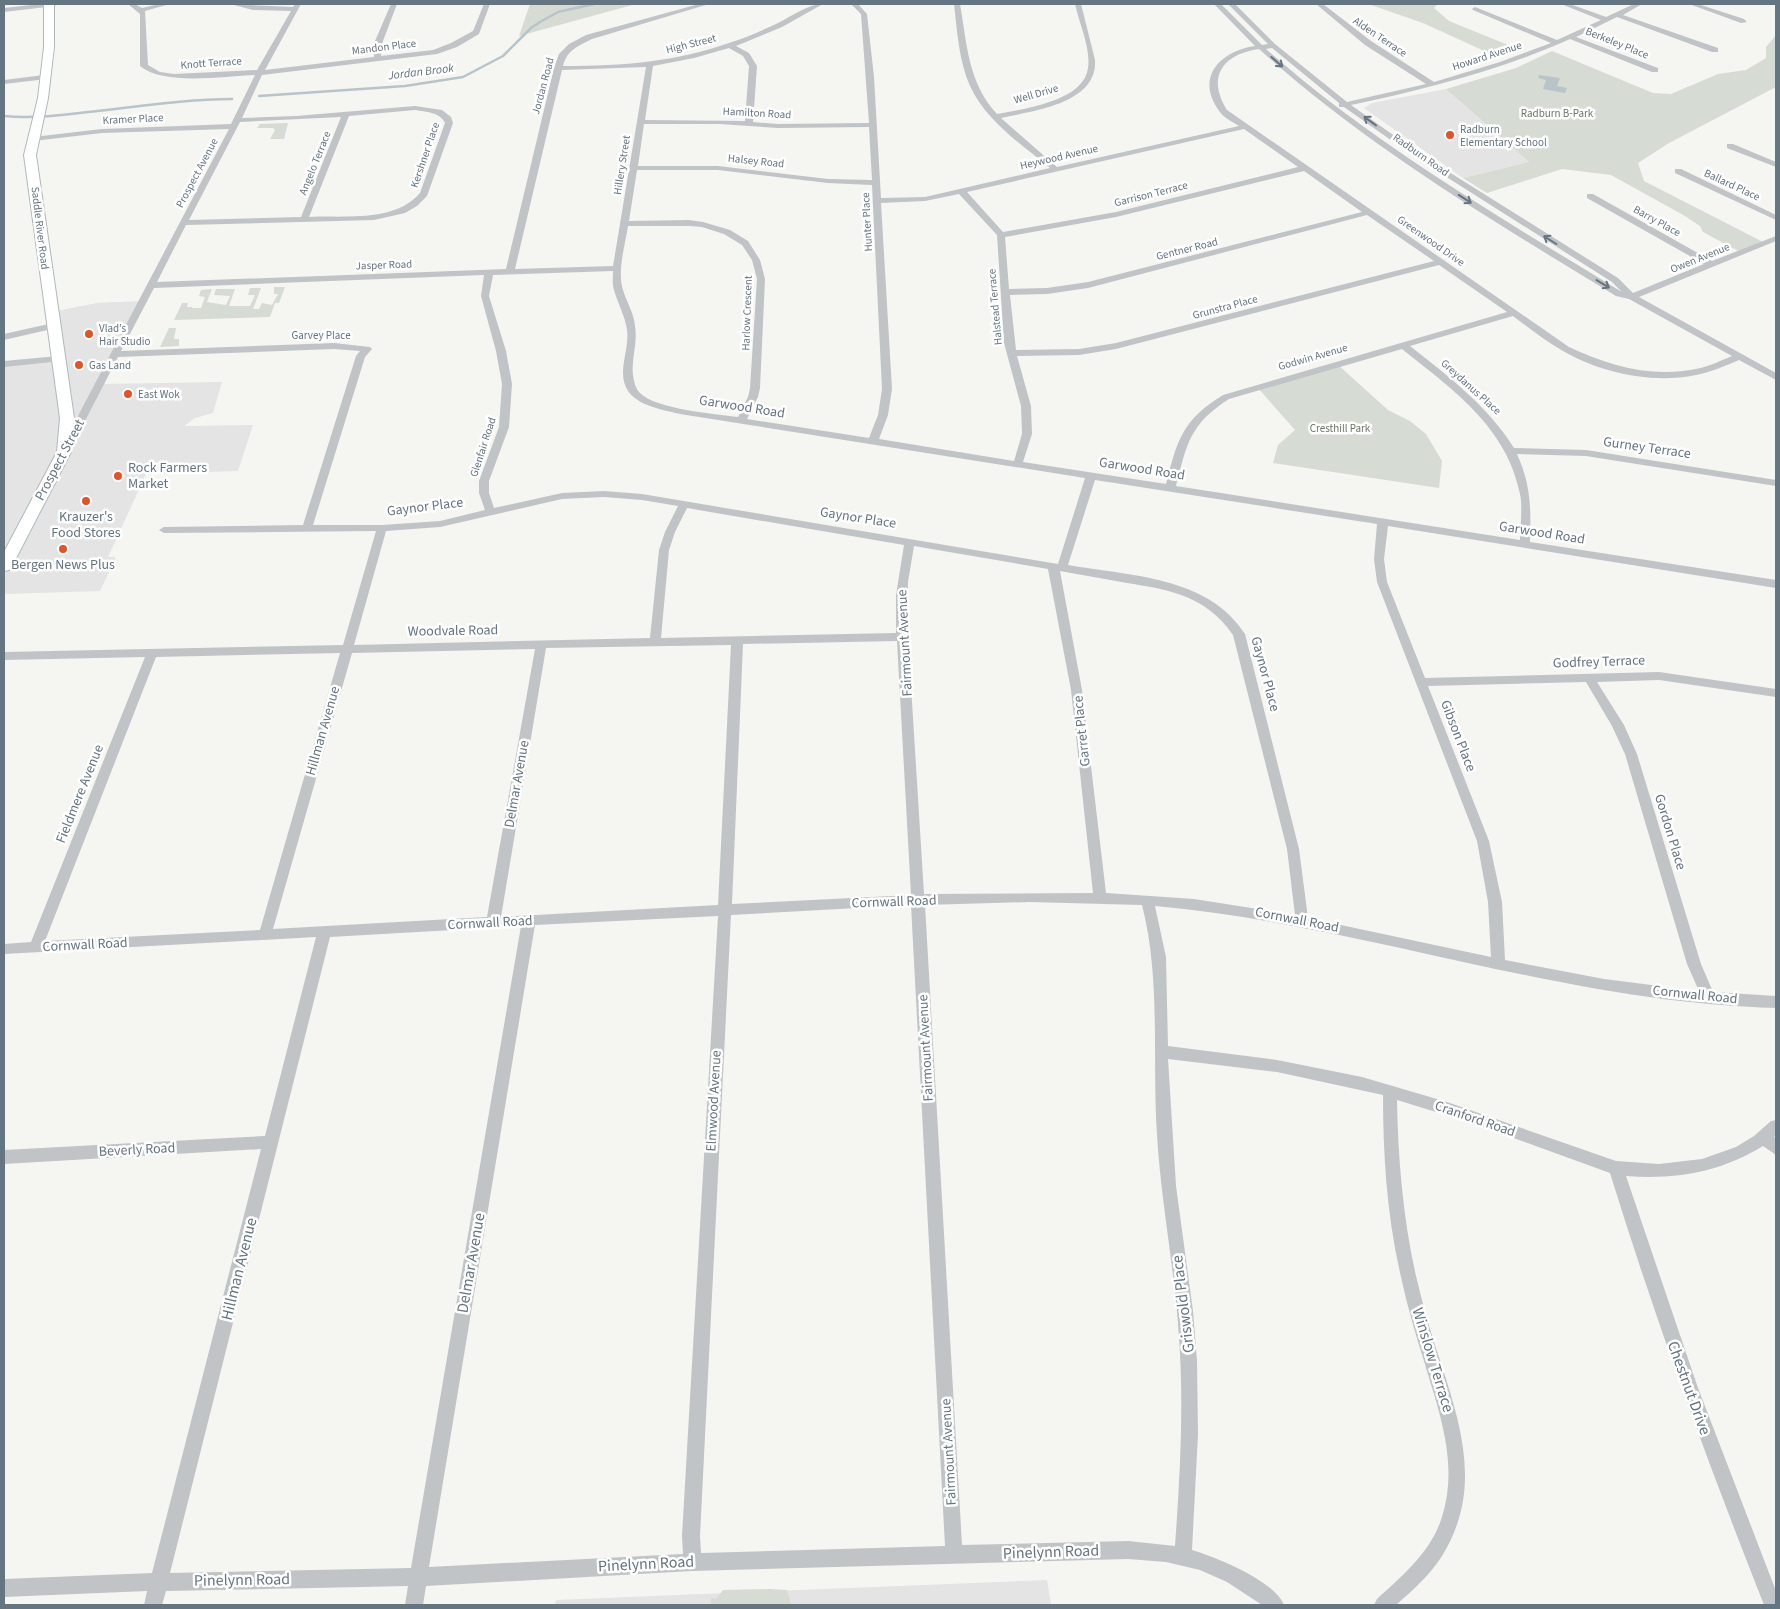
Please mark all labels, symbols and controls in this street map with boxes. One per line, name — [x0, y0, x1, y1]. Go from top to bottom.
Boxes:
street label: Alden Terrace — [1350, 13, 1410, 61]
street label: Berkeley Place — [1583, 24, 1651, 63]
street label: High Street — [664, 30, 718, 57]
street label: Mandon Place — [351, 36, 418, 58]
street label: Howard Avenue — [1450, 38, 1524, 74]
street label: Knott Terrace — [180, 53, 243, 73]
street label: Jordan Road — [528, 56, 558, 116]
one-way arrow — [1271, 56, 1284, 68]
water label: Jordan Brook — [386, 60, 455, 85]
street label: Well Drive — [1012, 80, 1061, 108]
street label: Hamilton Road — [722, 104, 792, 122]
park label: Radburn B-Park — [1521, 106, 1594, 121]
street label: Kramer Place — [102, 110, 164, 128]
one-way arrow — [1363, 116, 1377, 126]
street label: Kershner Place — [407, 120, 443, 190]
place label: Radburn Elementary School — [1460, 122, 1547, 150]
street label: Angelo Terrace — [295, 128, 335, 197]
marker: Radburn Elementary School — [1444, 129, 1456, 141]
street label: Radburn Road — [1390, 130, 1452, 180]
street label: Hillery Street — [610, 134, 634, 196]
street label: Prospect Avenue — [172, 135, 222, 210]
street label: Heywood Avenue — [1018, 141, 1100, 173]
street label: Halsey Road — [727, 151, 785, 171]
street label: Ballard Place — [1702, 166, 1763, 205]
street label: Garrison Terrace — [1113, 177, 1190, 210]
street label: Saddle River Road — [27, 186, 53, 270]
street label: Hunter Place — [858, 192, 876, 252]
one-way arrow — [1458, 194, 1472, 204]
street label: Barry Place — [1631, 202, 1684, 240]
street label: Greenwood Drive — [1394, 212, 1468, 270]
street label: Gentner Road — [1155, 234, 1219, 264]
one-way arrow — [1543, 234, 1557, 244]
street label: Owen Avenue — [1668, 239, 1732, 277]
street label: Jasper Road — [355, 257, 413, 273]
street label: Halstead Terrace — [984, 268, 1006, 346]
street label: Harlow Crescent — [738, 275, 756, 351]
one-way arrow — [1596, 280, 1610, 290]
street label: Grunstra Place — [1191, 291, 1260, 323]
place label: Vlad’s Hair Studio — [99, 321, 151, 349]
marker: Vlad’s Hair Studio — [83, 328, 95, 340]
street label: Garvey Place — [291, 328, 351, 343]
street label: Godwin Avenue — [1277, 340, 1350, 374]
street label: Greydanus Place — [1438, 356, 1505, 418]
place label: Gas Land — [89, 358, 131, 373]
marker: Gas Land — [73, 359, 85, 371]
place label: East Wok — [138, 387, 180, 402]
marker: East Wok — [122, 388, 134, 400]
street label: Garwood Road — [698, 390, 786, 424]
street label: Glenfair Road — [466, 415, 500, 479]
street label: Prospect Street — [30, 416, 90, 504]
park label: Cresthill Park — [1310, 421, 1371, 436]
street label: Gurney Terrace — [1602, 432, 1692, 464]
street label: Garwood Road — [1098, 452, 1186, 486]
place label: Rock Farmers Market — [128, 458, 207, 494]
marker: Rock Farmers Market — [112, 470, 124, 482]
street label: Gaynor Place — [386, 492, 464, 522]
marker: Krauzer's Food Stores — [80, 495, 92, 507]
street label: Gaynor Place — [819, 502, 898, 534]
place label: Krauzer's Food Stores — [51, 507, 121, 543]
street label: Garwood Road — [1498, 516, 1586, 550]
marker: Bergen News Plus — [57, 543, 69, 555]
place label: Bergen News Plus — [11, 555, 115, 575]
street label: Fairmount Avenue — [892, 589, 918, 697]
street label: Woodvale Road — [408, 620, 498, 642]
street label: Gaynor Place — [1245, 634, 1285, 714]
street label: Godfrey Terrace — [1553, 650, 1645, 674]
street label: Hillman Avenue — [301, 684, 345, 778]
street label: Garret Place — [1068, 695, 1096, 767]
street label: Gibson Place — [1435, 697, 1481, 775]
street label: Delmar Avenue — [499, 739, 535, 829]
street label: Fieldmere Avenue — [51, 742, 109, 846]
street label: Gordon Place — [1649, 792, 1691, 872]
street label: Cornwall Road — [851, 891, 937, 913]
street label: Cornwall Road — [1253, 902, 1341, 938]
street label: Cornwall Road — [447, 911, 533, 935]
street label: Cornwall Road — [42, 933, 128, 957]
street label: Cornwall Road — [1652, 981, 1738, 1009]
street label: Fairmount Avenue — [913, 994, 939, 1102]
street label: Elmwood Avenue — [701, 1050, 727, 1152]
street label: Cranford Road — [1432, 1096, 1518, 1142]
street label: Beverly Road — [98, 1138, 176, 1162]
street label: Delmar Avenue — [451, 1211, 491, 1315]
street label: Hillman Avenue — [216, 1215, 262, 1323]
street label: Griswold Place — [1166, 1254, 1200, 1354]
street label: Winslow Terrace — [1407, 1305, 1459, 1415]
street label: Chestnut Drive — [1662, 1338, 1716, 1438]
street label: Fairmount Avenue — [936, 1398, 962, 1506]
street label: Pinelynn Road — [1003, 1539, 1099, 1565]
street label: Pinelynn Road — [597, 1550, 695, 1578]
street label: Pinelynn Road — [194, 1568, 290, 1592]

